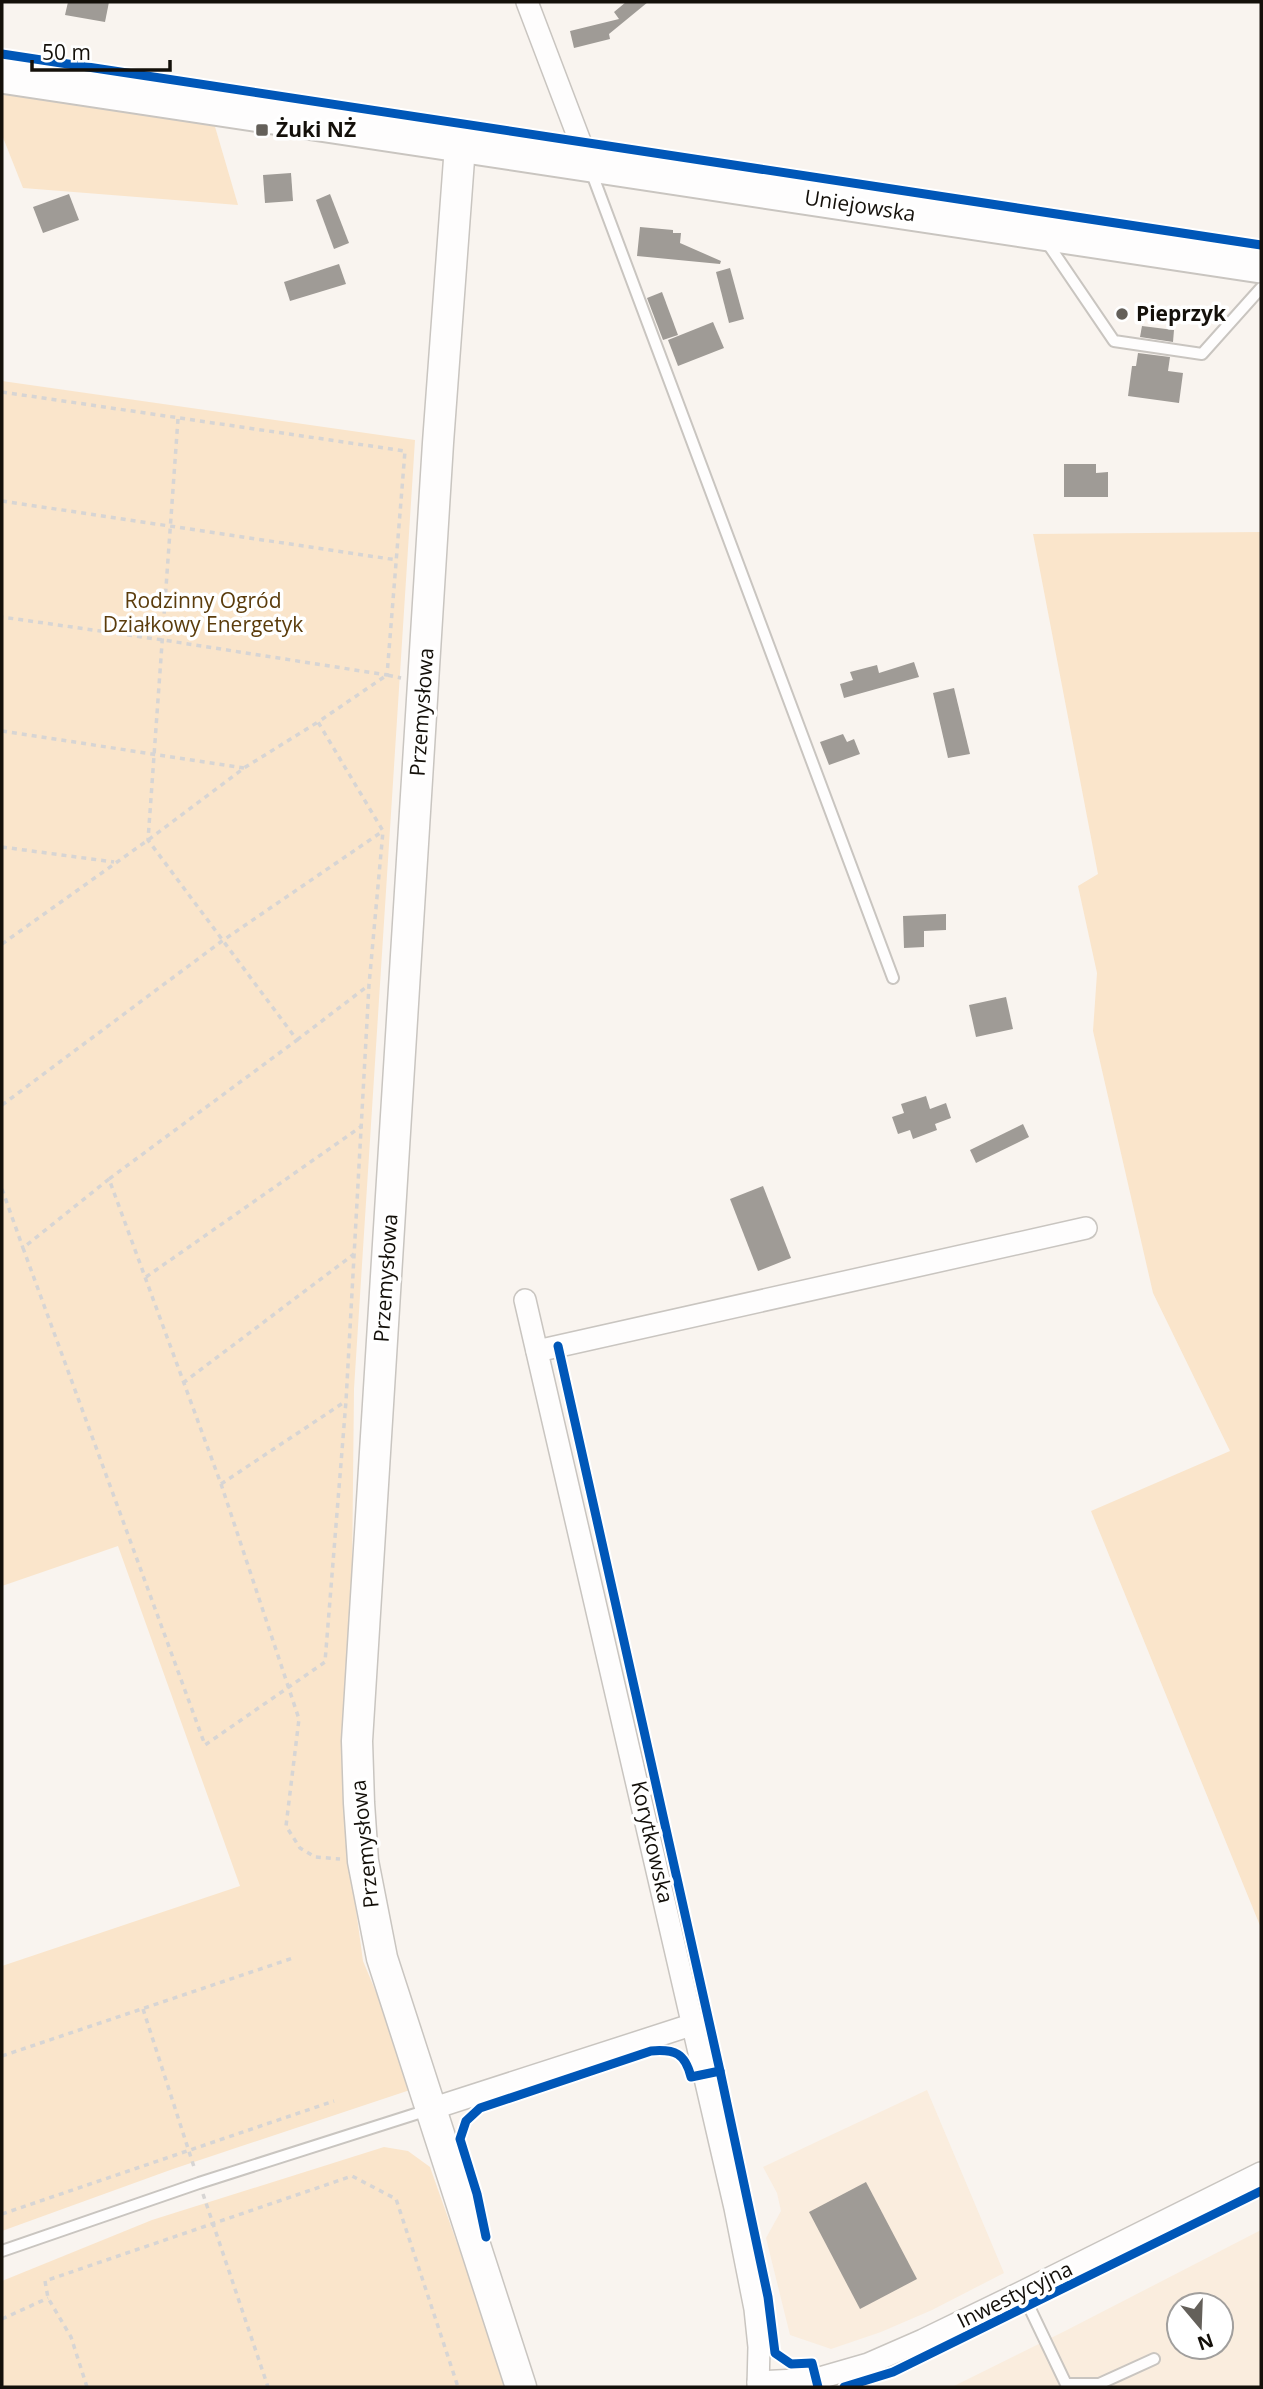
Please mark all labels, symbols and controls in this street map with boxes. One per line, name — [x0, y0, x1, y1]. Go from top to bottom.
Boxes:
scale bar — [32, 28, 170, 72]
text: 50 m — [42, 38, 91, 66]
place label: Żuki NŻ — [276, 115, 356, 143]
marker: Żuki NŻ — [254, 122, 270, 138]
street label: Uniejowska — [803, 182, 918, 228]
place label: Pieprzyk — [1136, 299, 1227, 327]
marker: Pieprzyk — [1114, 306, 1130, 322]
park label: Rodzinny Ogród Działkowy Energetyk — [103, 586, 303, 638]
street label: Przemysłowa — [403, 647, 439, 777]
street label: Przemysłowa — [367, 1213, 403, 1343]
street label: Korytkowska — [625, 1778, 681, 1906]
street label: Przemysłowa — [343, 1779, 385, 1910]
street label: Inwestycyjna — [952, 2254, 1077, 2334]
north arrow — [1165, 2291, 1235, 2361]
text: N — [1194, 2327, 1217, 2357]

